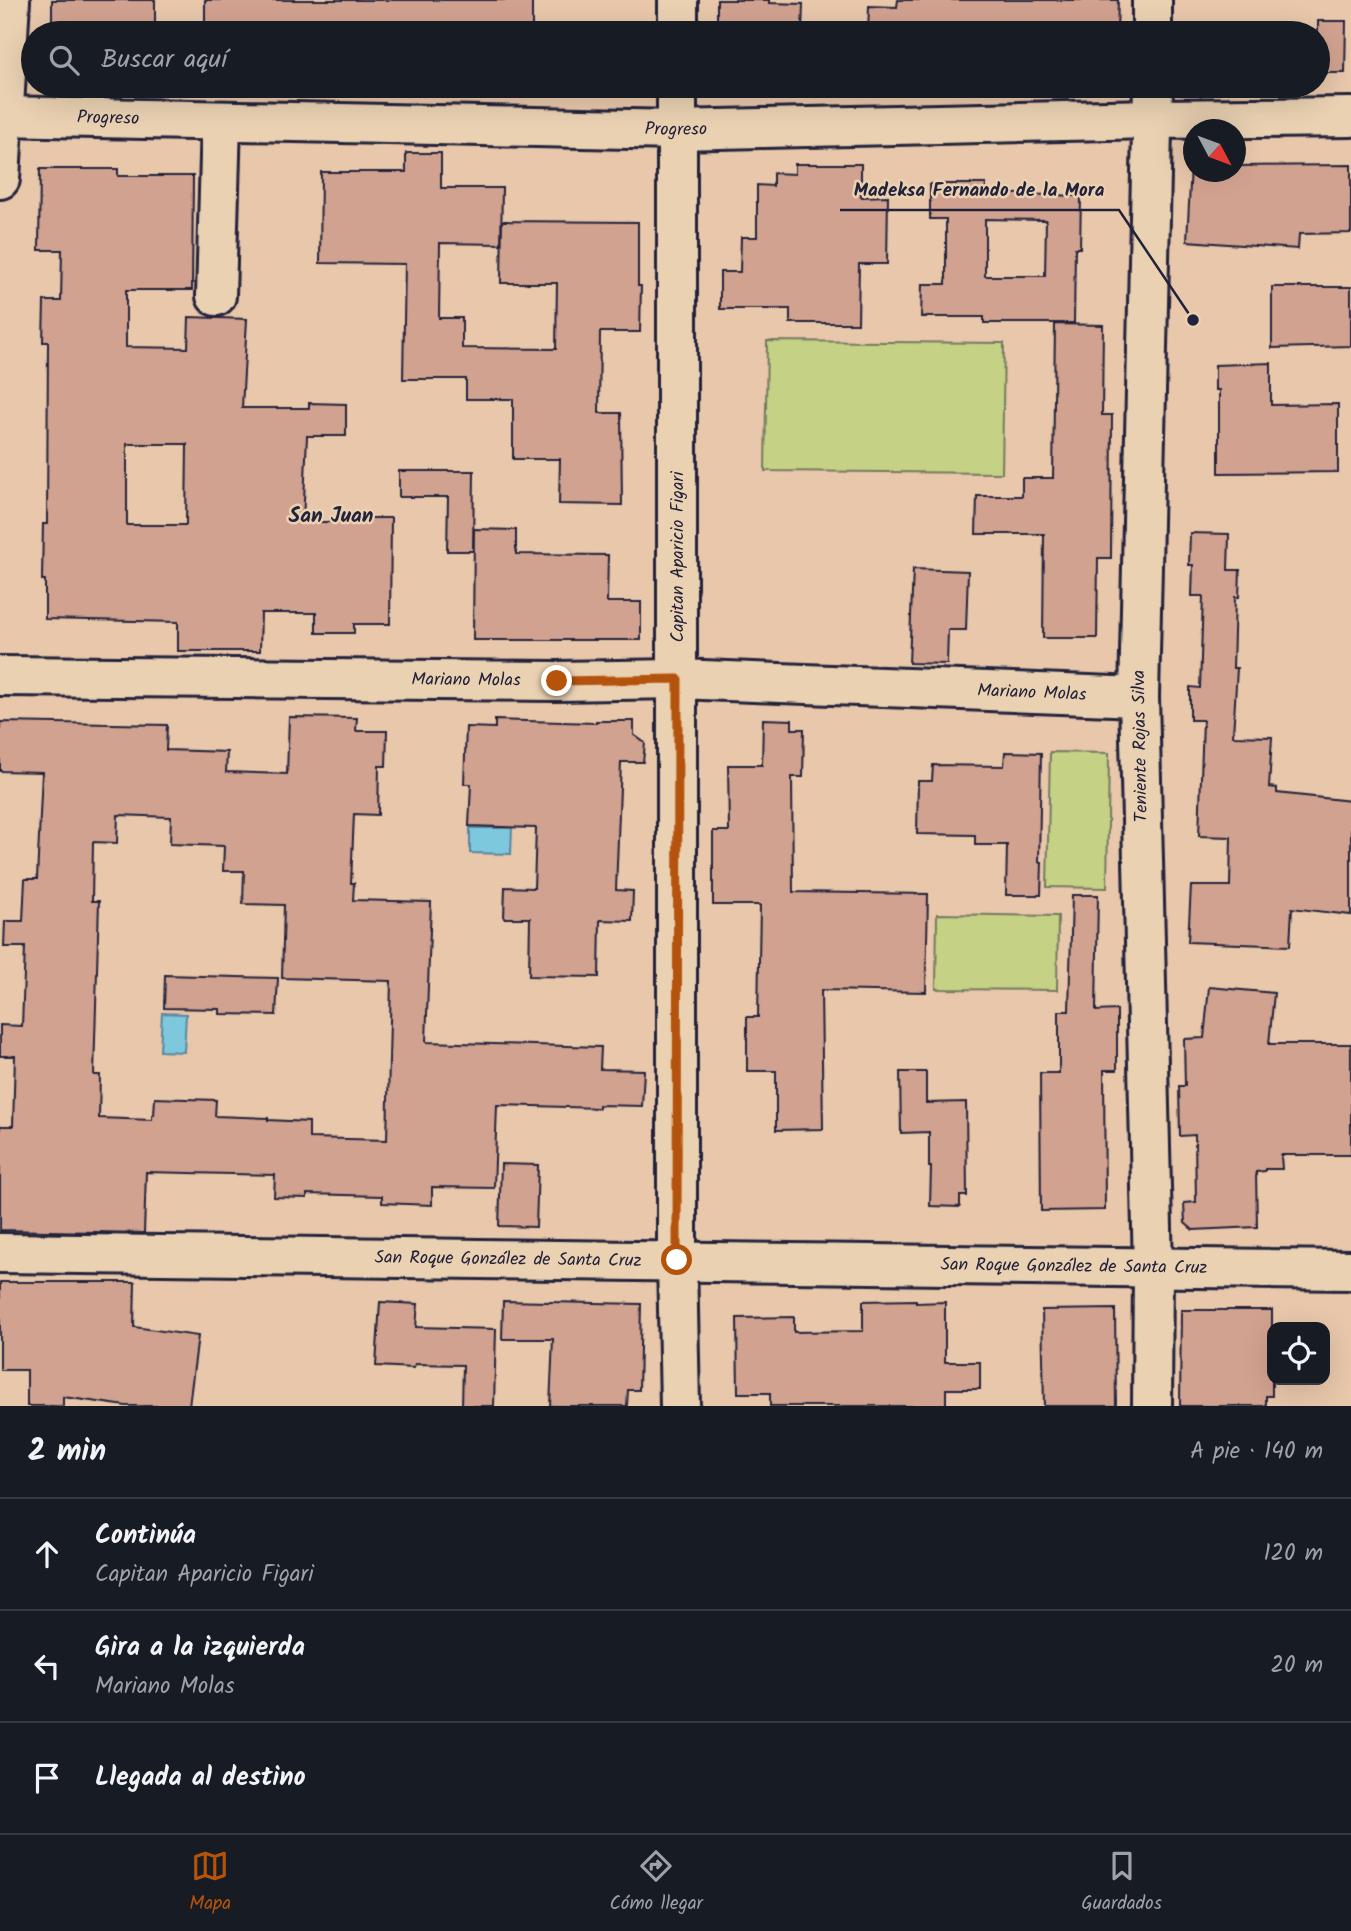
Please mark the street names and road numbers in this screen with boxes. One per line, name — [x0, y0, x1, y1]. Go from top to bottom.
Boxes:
street label: Progreso — [76, 103, 139, 133]
street label: Progreso — [644, 115, 707, 144]
street label: Capitan Aparicio Figari — [664, 471, 693, 643]
street label: Mariano Molas — [411, 665, 521, 695]
street label: Teniente Rojas Silva — [1125, 670, 1157, 822]
street label: Mariano Molas — [977, 676, 1087, 709]
street label: San Roque González de Santa Cruz — [374, 1243, 642, 1276]
street label: San Roque González de Santa Cruz — [940, 1250, 1208, 1283]

